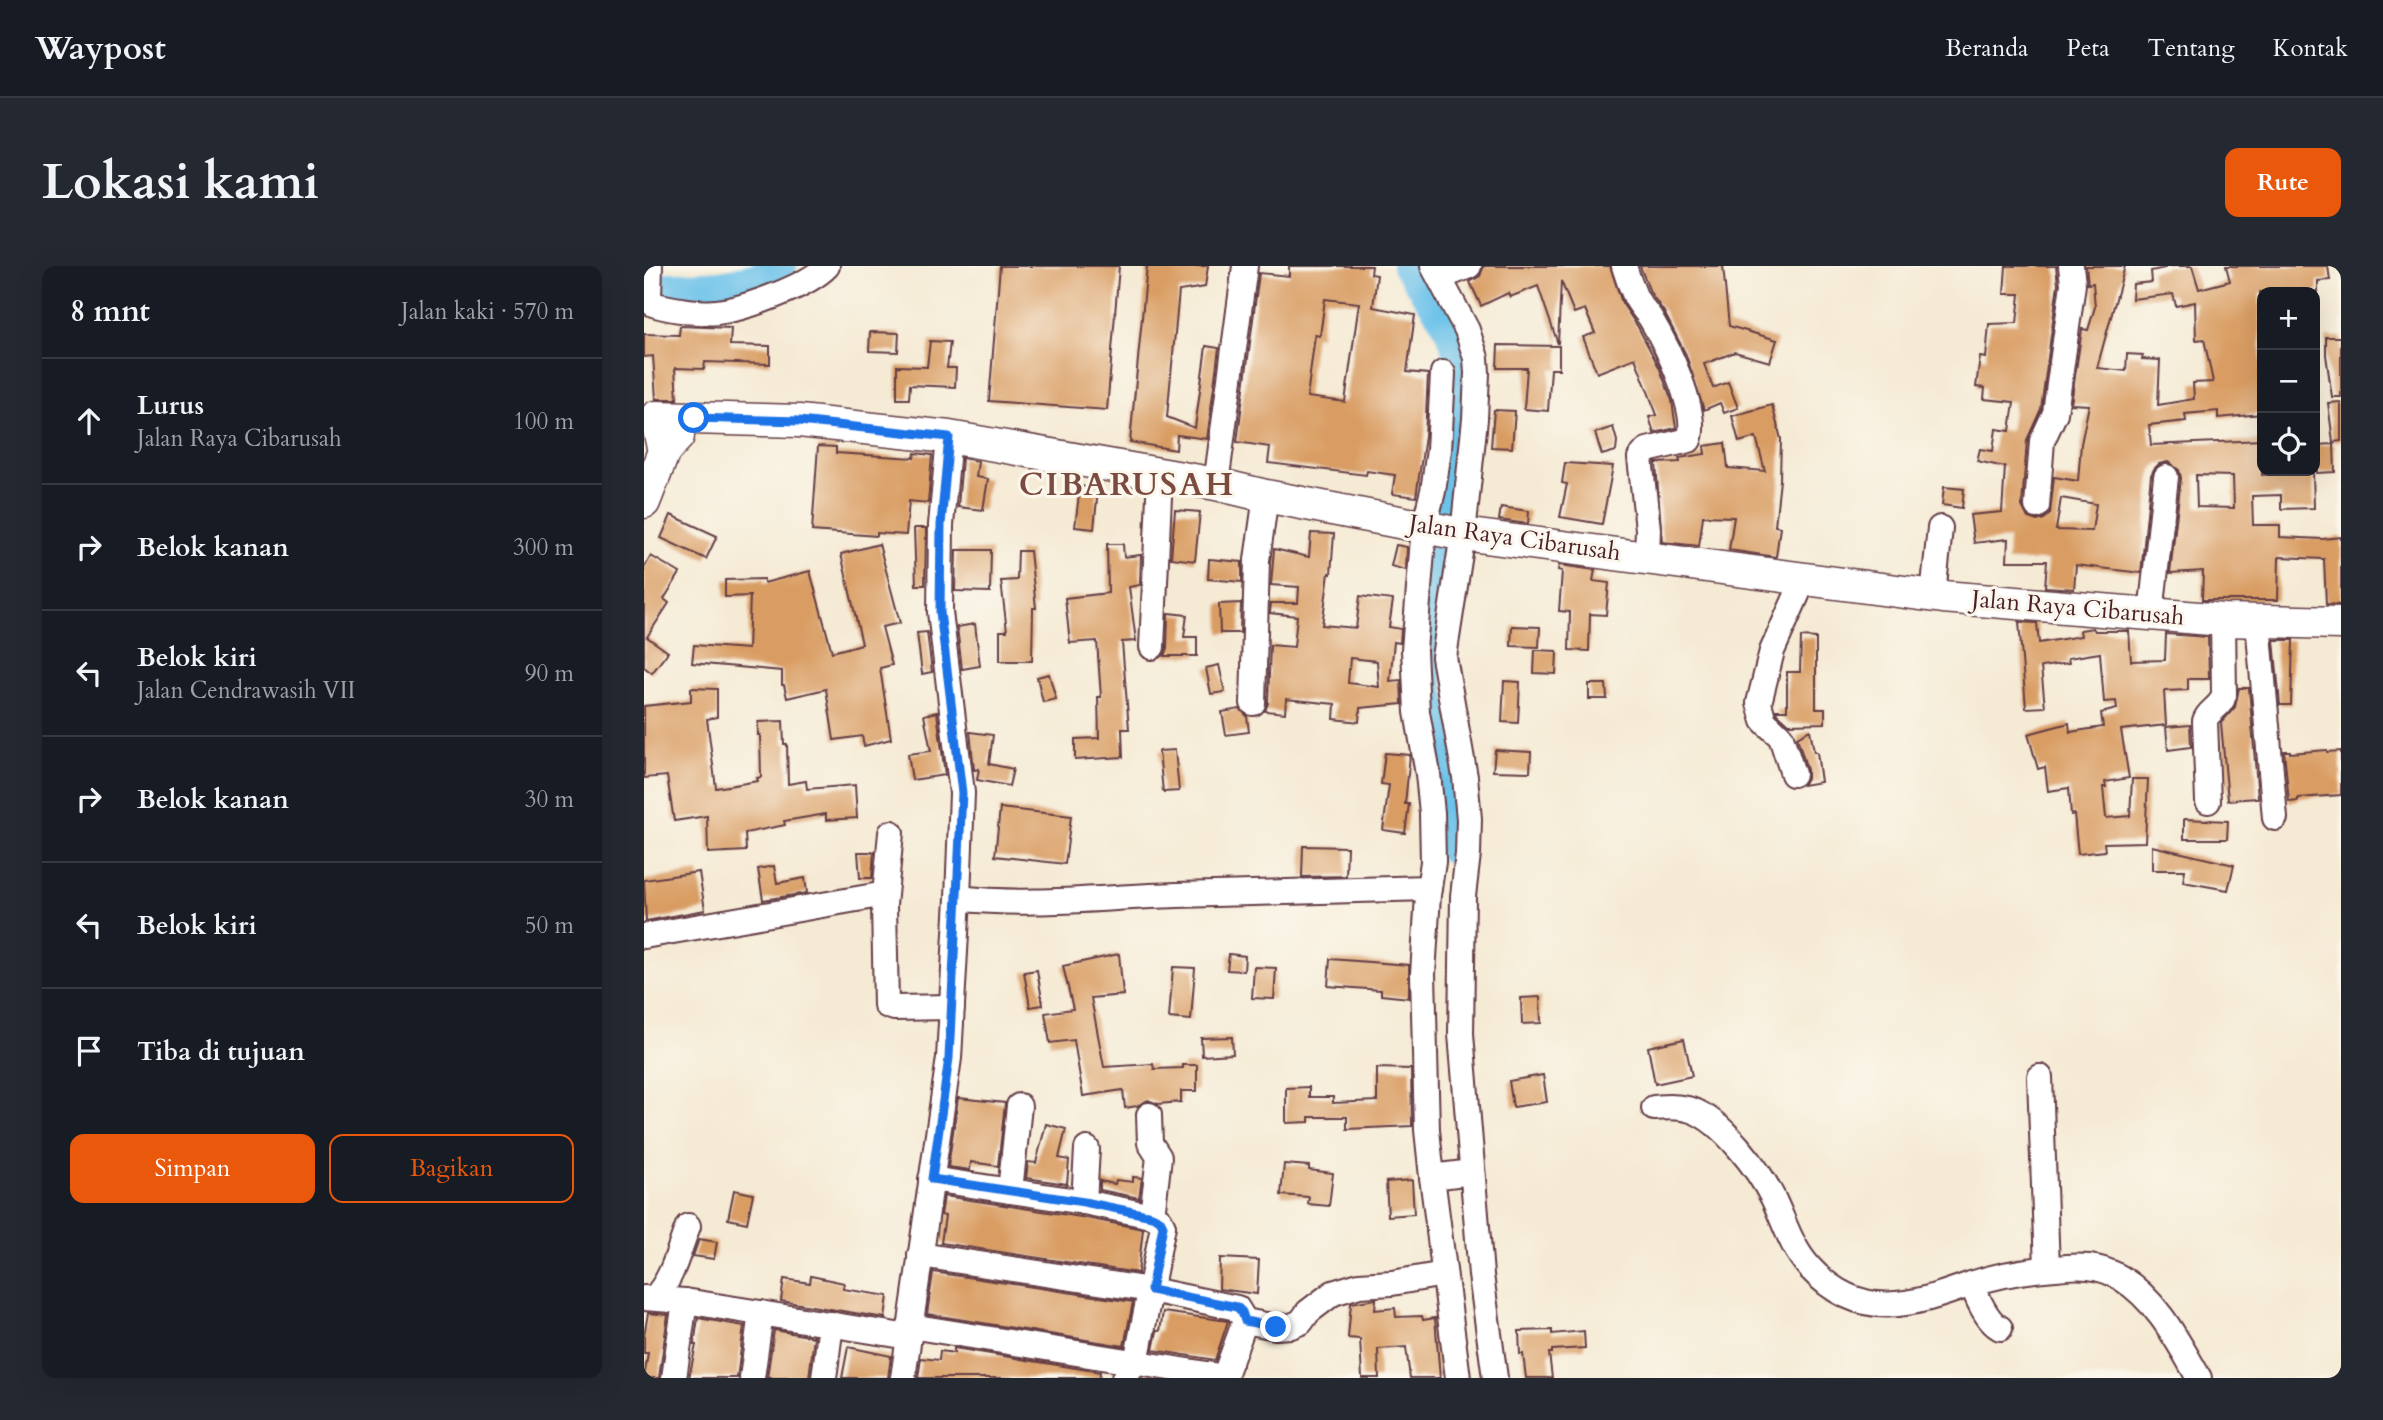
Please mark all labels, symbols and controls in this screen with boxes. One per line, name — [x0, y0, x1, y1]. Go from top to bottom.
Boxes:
text: Waypost — [35, 26, 166, 71]
text: Beranda — [1945, 32, 2028, 65]
text: Peta — [2066, 32, 2110, 65]
text: Tentang — [2148, 32, 2235, 65]
text: Kontak — [2273, 32, 2348, 65]
button: Rute — [2225, 148, 2341, 217]
text: Lokasi kami — [42, 149, 319, 216]
map controls — [2257, 287, 2320, 476]
button: + — [2257, 287, 2320, 350]
text: 8 mnt — [70, 291, 150, 332]
text: Jalan kaki · 570 m — [401, 296, 574, 327]
button: − — [2257, 350, 2320, 413]
text: Lurus — [137, 388, 204, 423]
icon: ahead — [70, 402, 108, 440]
route start — [678, 402, 709, 433]
text: 100 m — [513, 406, 574, 437]
button: locate — [2257, 413, 2320, 476]
text: Jalan Raya Cibarusah — [137, 423, 342, 454]
district label: CIBARUSAH — [1019, 463, 1235, 507]
street label: Jalan Raya Cibarusah — [1404, 506, 1623, 569]
icon: right — [70, 528, 108, 566]
text: Belok kanan — [137, 530, 289, 565]
text: 300 m — [513, 532, 574, 563]
street label: Jalan Raya Cibarusah — [1967, 582, 2186, 634]
text: Belok kiri — [137, 640, 257, 675]
icon: left — [70, 654, 108, 692]
text: 90 m — [525, 658, 574, 689]
text: Jalan Cendrawasih VII — [137, 675, 355, 706]
icon: right — [70, 780, 108, 818]
text: Belok kanan — [137, 782, 289, 817]
text: 30 m — [525, 784, 574, 815]
icon: left — [70, 906, 108, 944]
text: Belok kiri — [137, 908, 257, 943]
text: 50 m — [525, 910, 574, 941]
icon: arrive — [70, 1032, 108, 1070]
text: Tiba di tujuan — [137, 1034, 305, 1069]
button: Simpan — [70, 1134, 315, 1203]
button: Bagikan — [329, 1134, 574, 1203]
route end — [1260, 1311, 1291, 1342]

